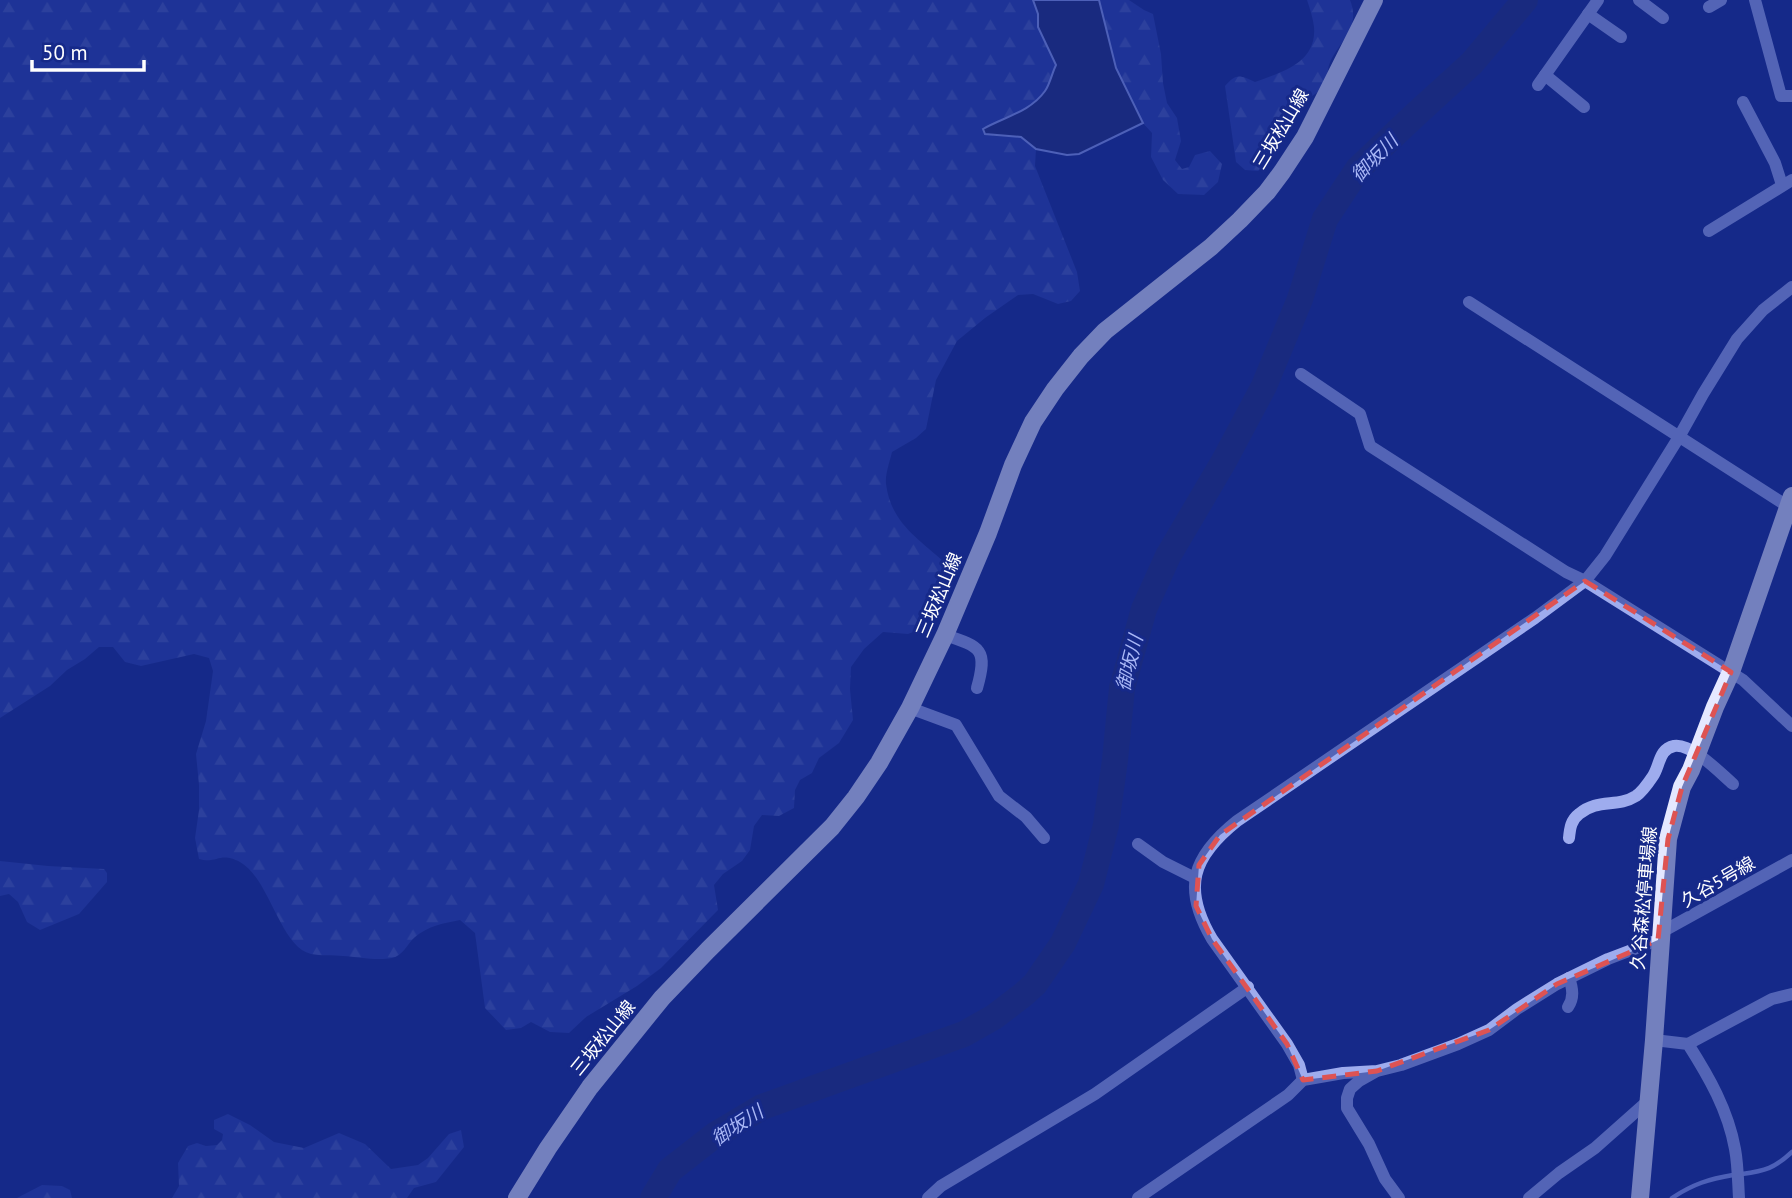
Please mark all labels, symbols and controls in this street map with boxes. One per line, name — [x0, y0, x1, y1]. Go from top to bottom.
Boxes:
scale bar — [32, 28, 144, 72]
text: 50 m — [42, 39, 88, 66]
street label: 三坂松山線 — [1248, 84, 1314, 173]
water label: 御坂川 — [1346, 128, 1404, 187]
street label: 三坂松山線 — [910, 549, 967, 641]
water label: 御坂川 — [1110, 631, 1148, 694]
street label: 久谷森松停車場線 — [1626, 825, 1661, 971]
street label: 久谷5号線 — [1677, 851, 1759, 912]
street label: 三坂松山線 — [565, 995, 640, 1080]
water label: 御坂川 — [707, 1098, 769, 1151]

